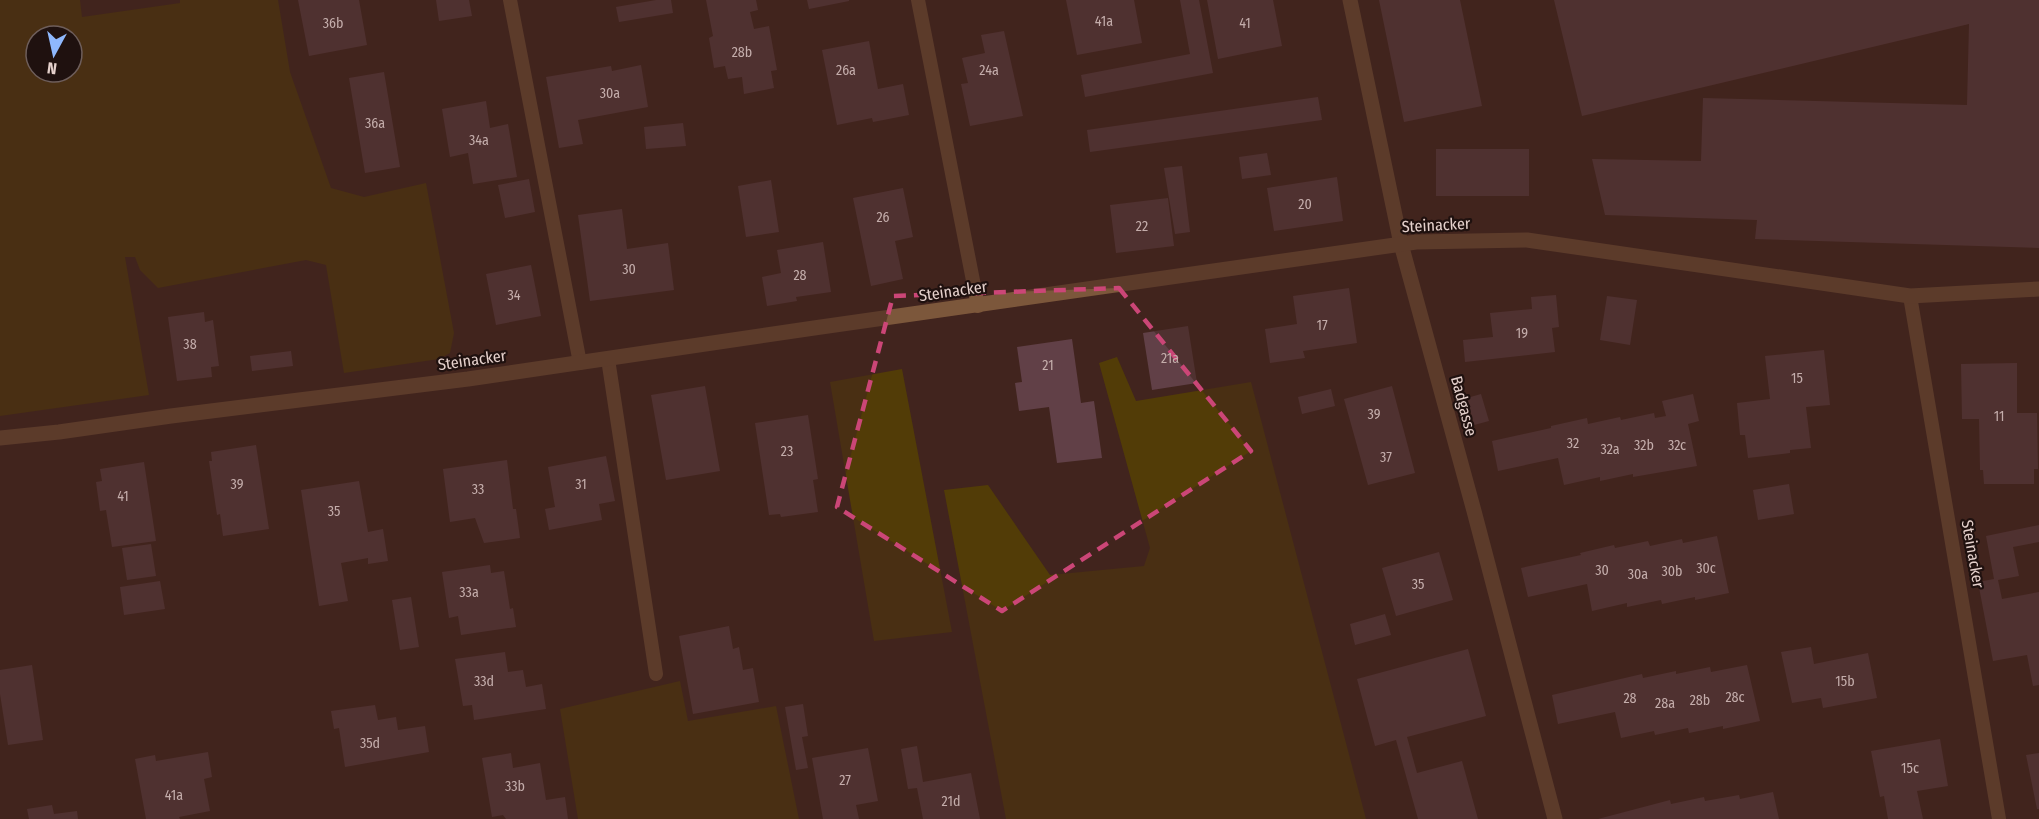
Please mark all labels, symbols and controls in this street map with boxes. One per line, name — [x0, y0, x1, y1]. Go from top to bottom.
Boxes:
house number: 41a — [1095, 13, 1113, 30]
house number: 36b — [323, 15, 343, 32]
house number: 41 — [1239, 15, 1251, 32]
north arrow — [24, 24, 84, 84]
house number: 28b — [732, 44, 752, 61]
text: N — [46, 58, 58, 78]
house number: 26a — [836, 62, 856, 79]
house number: 24a — [979, 62, 999, 79]
house number: 30a — [600, 85, 620, 102]
house number: 36a — [365, 115, 385, 132]
house number: 34a — [469, 132, 489, 149]
house number: 20 — [1298, 196, 1312, 213]
house number: 26 — [876, 209, 890, 226]
street label: Steinacker — [1401, 214, 1471, 236]
house number: 22 — [1136, 218, 1148, 235]
house number: 30 — [622, 261, 636, 278]
house number: 28 — [793, 267, 807, 284]
street label: Steinacker — [918, 277, 989, 305]
house number: 34 — [507, 287, 521, 304]
house number: 17 — [1316, 317, 1328, 334]
house number: 19 — [1516, 325, 1528, 342]
house number: 38 — [183, 336, 197, 353]
street label: Steinacker — [437, 346, 508, 374]
house number: 21a — [1161, 350, 1179, 367]
house number: 21 — [1042, 357, 1054, 374]
house number: 15 — [1791, 370, 1803, 387]
street label: Badgasse — [1447, 374, 1481, 438]
house number: 39 — [1368, 406, 1381, 423]
house number: 11 — [1994, 408, 2004, 425]
house number: 32 — [1567, 435, 1579, 452]
house number: 32b — [1634, 437, 1654, 454]
house number: 32c — [1668, 437, 1686, 454]
house number: 32a — [1600, 441, 1620, 458]
house number: 23 — [781, 443, 793, 460]
house number: 37 — [1380, 449, 1392, 466]
house number: 39 — [231, 476, 244, 493]
house number: 31 — [575, 476, 587, 493]
house number: 33 — [472, 481, 484, 498]
house number: 41 — [117, 488, 129, 505]
house number: 35 — [328, 503, 340, 520]
street label: Steinacker — [1958, 518, 1988, 590]
house number: 30c — [1696, 560, 1716, 577]
house number: 30 — [1595, 562, 1609, 579]
house number: 30b — [1661, 563, 1683, 580]
house number: 30a — [1628, 566, 1648, 583]
house number: 35 — [1412, 576, 1424, 593]
house number: 33a — [459, 584, 479, 601]
house number: 33d — [474, 673, 494, 690]
house number: 15b — [1835, 673, 1855, 690]
house number: 28c — [1725, 689, 1745, 706]
house number: 28 — [1623, 690, 1637, 707]
house number: 28b — [1690, 692, 1710, 709]
house number: 28a — [1655, 695, 1675, 712]
house number: 35d — [360, 735, 380, 752]
house number: 15c — [1901, 760, 1919, 777]
house number: 27 — [839, 772, 851, 789]
house number: 33b — [505, 778, 525, 795]
house number: 41a — [165, 787, 183, 804]
house number: 21d — [942, 793, 960, 810]

